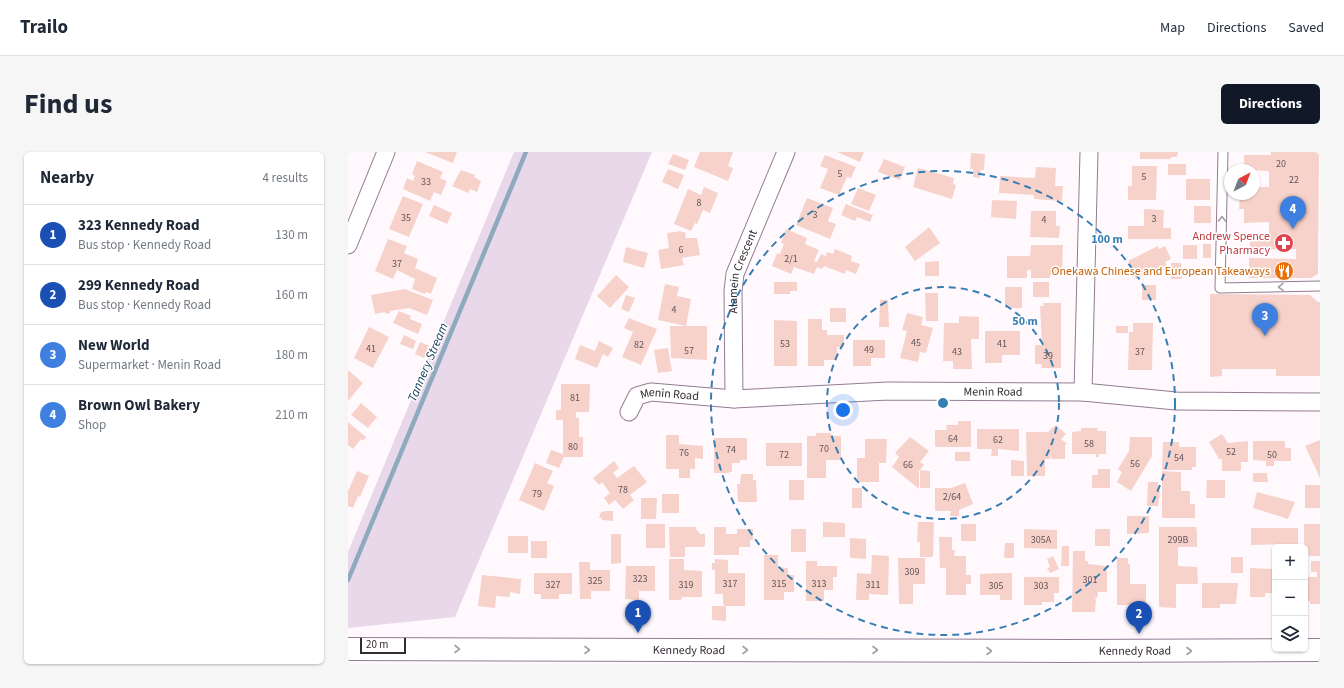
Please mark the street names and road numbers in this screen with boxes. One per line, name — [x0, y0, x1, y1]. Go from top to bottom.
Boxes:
street label: Alamein Crescent — [725, 227, 762, 314]
street label: Menin Road — [964, 383, 1023, 401]
street label: Menin Road — [638, 384, 700, 405]
street label: Kennedy Road — [653, 642, 725, 659]
street label: Kennedy Road — [1099, 643, 1171, 660]

